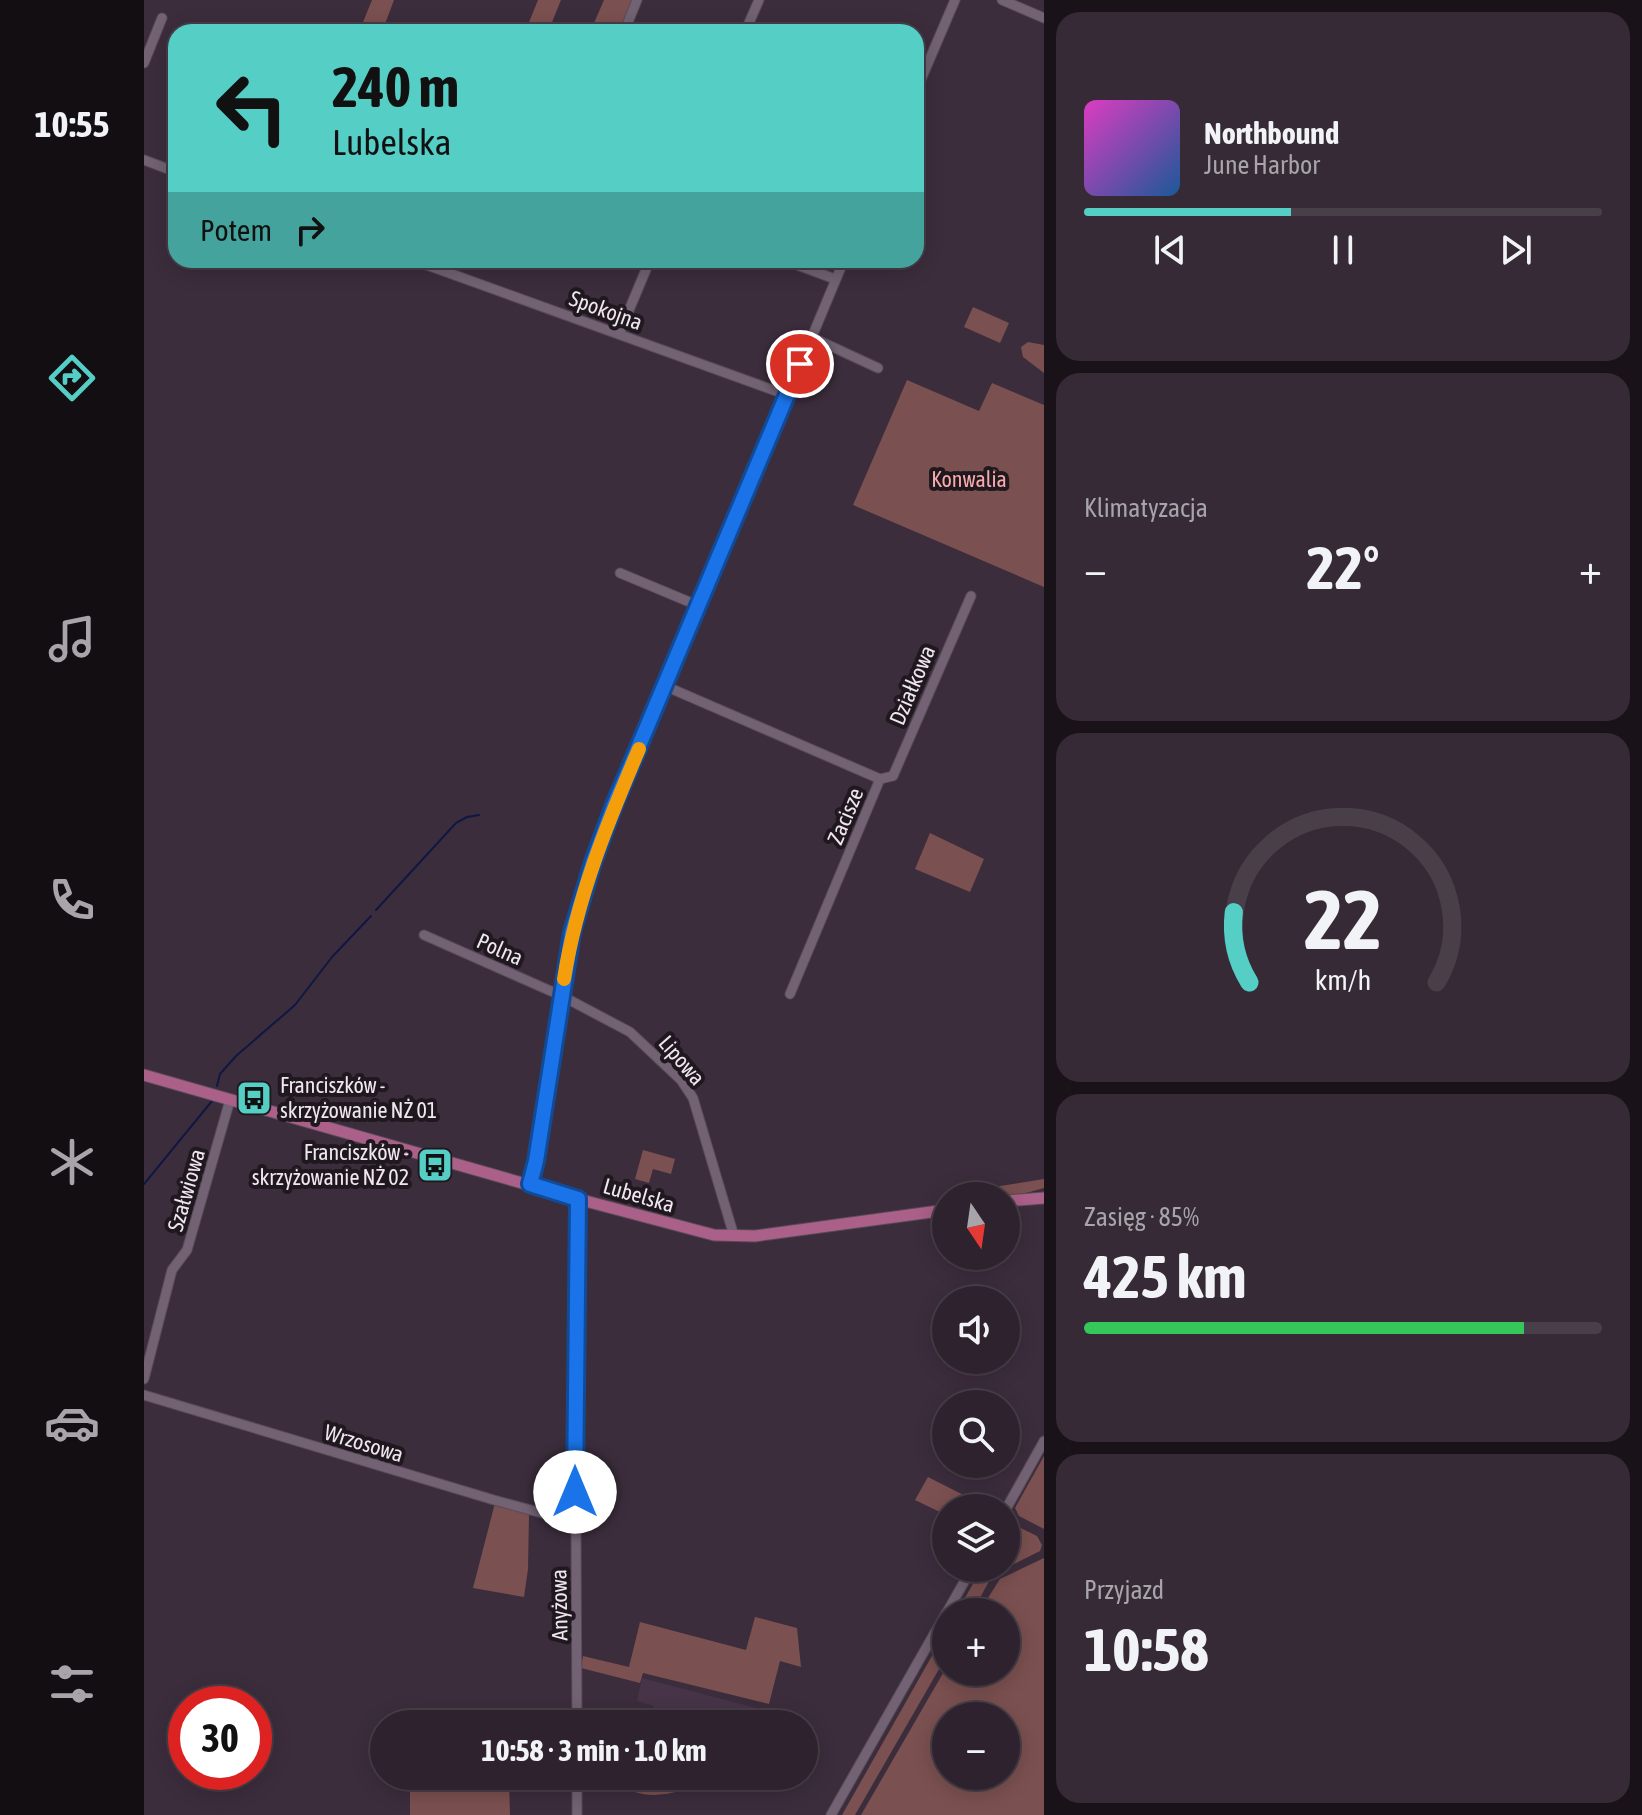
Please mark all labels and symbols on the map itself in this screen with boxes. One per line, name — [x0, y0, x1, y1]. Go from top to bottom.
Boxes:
street label: Spokojna — [566, 285, 646, 335]
pin — [766, 330, 834, 398]
park label: Konwalia — [931, 466, 1007, 492]
street label: Działkowa — [884, 641, 940, 729]
street label: Zacisze — [822, 784, 868, 848]
street label: Polna — [473, 927, 527, 971]
street label: Lipowa — [653, 1030, 711, 1090]
place label: Franciszków - skrzyżowanie NŻ 01 — [280, 1072, 437, 1123]
bus stop icon: Franciszków - skrzyżowanie NŻ 01 — [235, 1079, 273, 1117]
place label: Franciszków - skrzyżowanie NŻ 02 — [252, 1139, 409, 1190]
street label: Szałwiowa — [162, 1146, 210, 1234]
bus stop icon: Franciszków - skrzyżowanie NŻ 02 — [416, 1146, 454, 1184]
street label: Lubelska — [600, 1172, 678, 1218]
north arrow — [932, 1182, 1020, 1270]
street label: Wrzosowa — [321, 1419, 407, 1467]
position arrow — [533, 1450, 617, 1534]
street label: Anyżowa — [545, 1569, 573, 1641]
speed limit sign: 30 — [168, 1686, 272, 1790]

